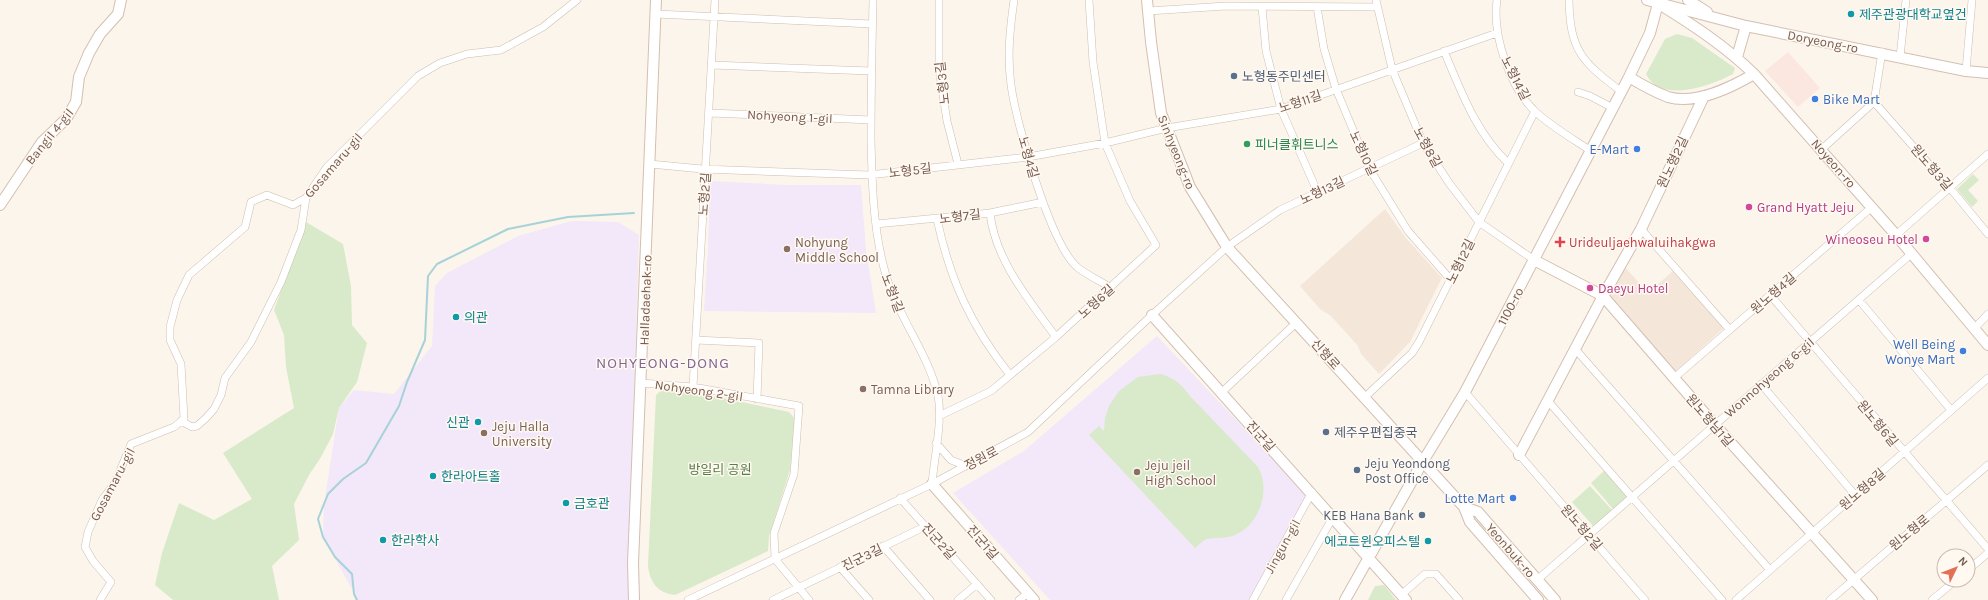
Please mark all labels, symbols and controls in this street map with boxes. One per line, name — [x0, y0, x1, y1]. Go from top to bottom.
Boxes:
place label: 제주관광대학교옆건 — [1859, 7, 1967, 22]
marker: 제주관광대학교옆건 — [1846, 9, 1856, 19]
street label: Doryeong-ro — [1786, 27, 1860, 56]
street label: 노형14길 — [1498, 54, 1533, 103]
street label: 노형3길 — [932, 60, 953, 105]
place label: 노형동주민센터 — [1242, 69, 1326, 84]
marker: 노형동주민센터 — [1229, 71, 1239, 81]
street label: 노형11길 — [1277, 87, 1324, 115]
place label: Bike Mart — [1823, 92, 1880, 107]
marker: Bike Mart — [1810, 94, 1820, 104]
street label: Bangil 4-gil — [22, 105, 77, 167]
street label: Nohyeong 1-gil — [747, 107, 833, 126]
street label: Sinhyeong-ro — [1155, 113, 1198, 192]
street label: 노형8길 — [1410, 124, 1445, 170]
street label: 노형10길 — [1347, 128, 1380, 178]
street label: Gosamaru-gil — [301, 130, 366, 201]
street label: 노형4길 — [1015, 134, 1042, 180]
street label: 원노형2길 — [1654, 134, 1691, 190]
street label: Noyeon-ro — [1808, 136, 1859, 191]
place label: 피너클휘트니스 — [1255, 137, 1339, 152]
marker: 피너클휘트니스 — [1242, 139, 1252, 149]
street label: 원노형3길 — [1908, 141, 1955, 193]
place label: E-Mart — [1589, 142, 1629, 157]
marker: E-Mart — [1632, 144, 1642, 154]
street label: 노형5길 — [888, 160, 932, 181]
street label: 노형2길 — [696, 172, 713, 216]
street label: 노형13길 — [1297, 174, 1347, 207]
place label: Grand Hyatt Jeju — [1757, 200, 1855, 215]
marker: Grand Hyatt Jeju — [1744, 202, 1754, 212]
street label: 노형7길 — [938, 206, 982, 226]
place label: Wineoseu Hotel — [1825, 232, 1918, 247]
marker: Wineoseu Hotel — [1921, 234, 1931, 244]
place label: Nohyung Middle School — [795, 235, 879, 265]
place label: Urideuljaehwaluihakgwa — [1569, 235, 1716, 250]
street label: 노형12길 — [1443, 236, 1478, 286]
marker: Urideuljaehwaluihakgwa — [1554, 236, 1566, 248]
marker: Nohyung Middle School — [782, 244, 792, 254]
street label: Halladaehak-ro — [636, 255, 655, 345]
street label: 원노형4길 — [1748, 270, 1799, 317]
street label: 노형1길 — [878, 272, 907, 315]
street label: 노형6길 — [1075, 281, 1117, 321]
place label: Daeyu Hotel — [1598, 281, 1668, 296]
marker: Daeyu Hotel — [1585, 283, 1595, 293]
street label: 1100-ro — [1494, 285, 1527, 328]
place label: 의관 — [464, 310, 488, 325]
marker: 의관 — [451, 312, 461, 322]
street label: Wonnohyeong 6-gil — [1721, 334, 1817, 420]
street label: 신형로 — [1308, 336, 1343, 373]
place label: Well Being Wonye Mart — [1885, 337, 1956, 367]
marker: Well Being Wonye Mart — [1958, 346, 1968, 356]
district label: NOHYEONG-DONG — [596, 354, 730, 372]
street label: Nohyeong 2-gil — [654, 377, 744, 404]
place label: Tamna Library — [871, 382, 954, 397]
marker: Tamna Library — [858, 384, 868, 394]
street label: 원노형남1길 — [1683, 391, 1736, 449]
street label: 원노형6길 — [1854, 397, 1901, 449]
place label: 신관 — [446, 415, 470, 430]
marker: 신관 — [473, 417, 483, 427]
street label: 진군길 — [1243, 418, 1278, 455]
place label: Jeju Halla University — [492, 419, 552, 449]
place label: 제주우편집중국 — [1334, 425, 1418, 440]
marker: 제주우편집중국 — [1321, 427, 1331, 437]
marker: Jeju Halla University — [479, 428, 489, 438]
street label: 정원로 — [962, 443, 1001, 473]
street label: Gosamaru-gil — [87, 445, 138, 523]
place label: Jeju Yeondong Post Office — [1365, 456, 1451, 486]
place label: Jeju jeil High School — [1145, 458, 1216, 488]
park label: 방일리 공원 — [689, 462, 751, 477]
marker: Jeju Yeondong Post Office — [1352, 465, 1362, 475]
street label: 원노형8길 — [1836, 465, 1888, 513]
marker: Jeju jeil High School — [1132, 467, 1142, 477]
place label: 한라아트홀 — [441, 469, 501, 484]
marker: 한라아트홀 — [428, 471, 438, 481]
place label: Lotte Mart — [1445, 491, 1505, 506]
marker: Lotte Mart — [1508, 493, 1518, 503]
place label: 금호관 — [574, 496, 610, 511]
marker: 금호관 — [561, 498, 571, 508]
street label: 원노형2길 — [1558, 502, 1605, 553]
place label: KEB Hana Bank — [1323, 508, 1414, 523]
marker: KEB Hana Bank — [1417, 510, 1427, 520]
street label: 원노형로 — [1886, 511, 1932, 554]
street label: Jingun-gil — [1261, 517, 1303, 576]
street label: 진군2길 — [919, 520, 959, 562]
street label: Yeonbuk-ro — [1483, 520, 1538, 581]
street label: 진군1길 — [964, 522, 1001, 562]
place label: 한라학사 — [391, 533, 439, 548]
place label: 에코트윈오피스텔 — [1324, 534, 1420, 549]
marker: 한라학사 — [378, 535, 388, 545]
marker: 에코트윈오피스텔 — [1423, 536, 1433, 546]
street label: 진군3길 — [839, 541, 885, 574]
north arrow — [1936, 548, 1976, 588]
text: N — [1956, 554, 1970, 569]

